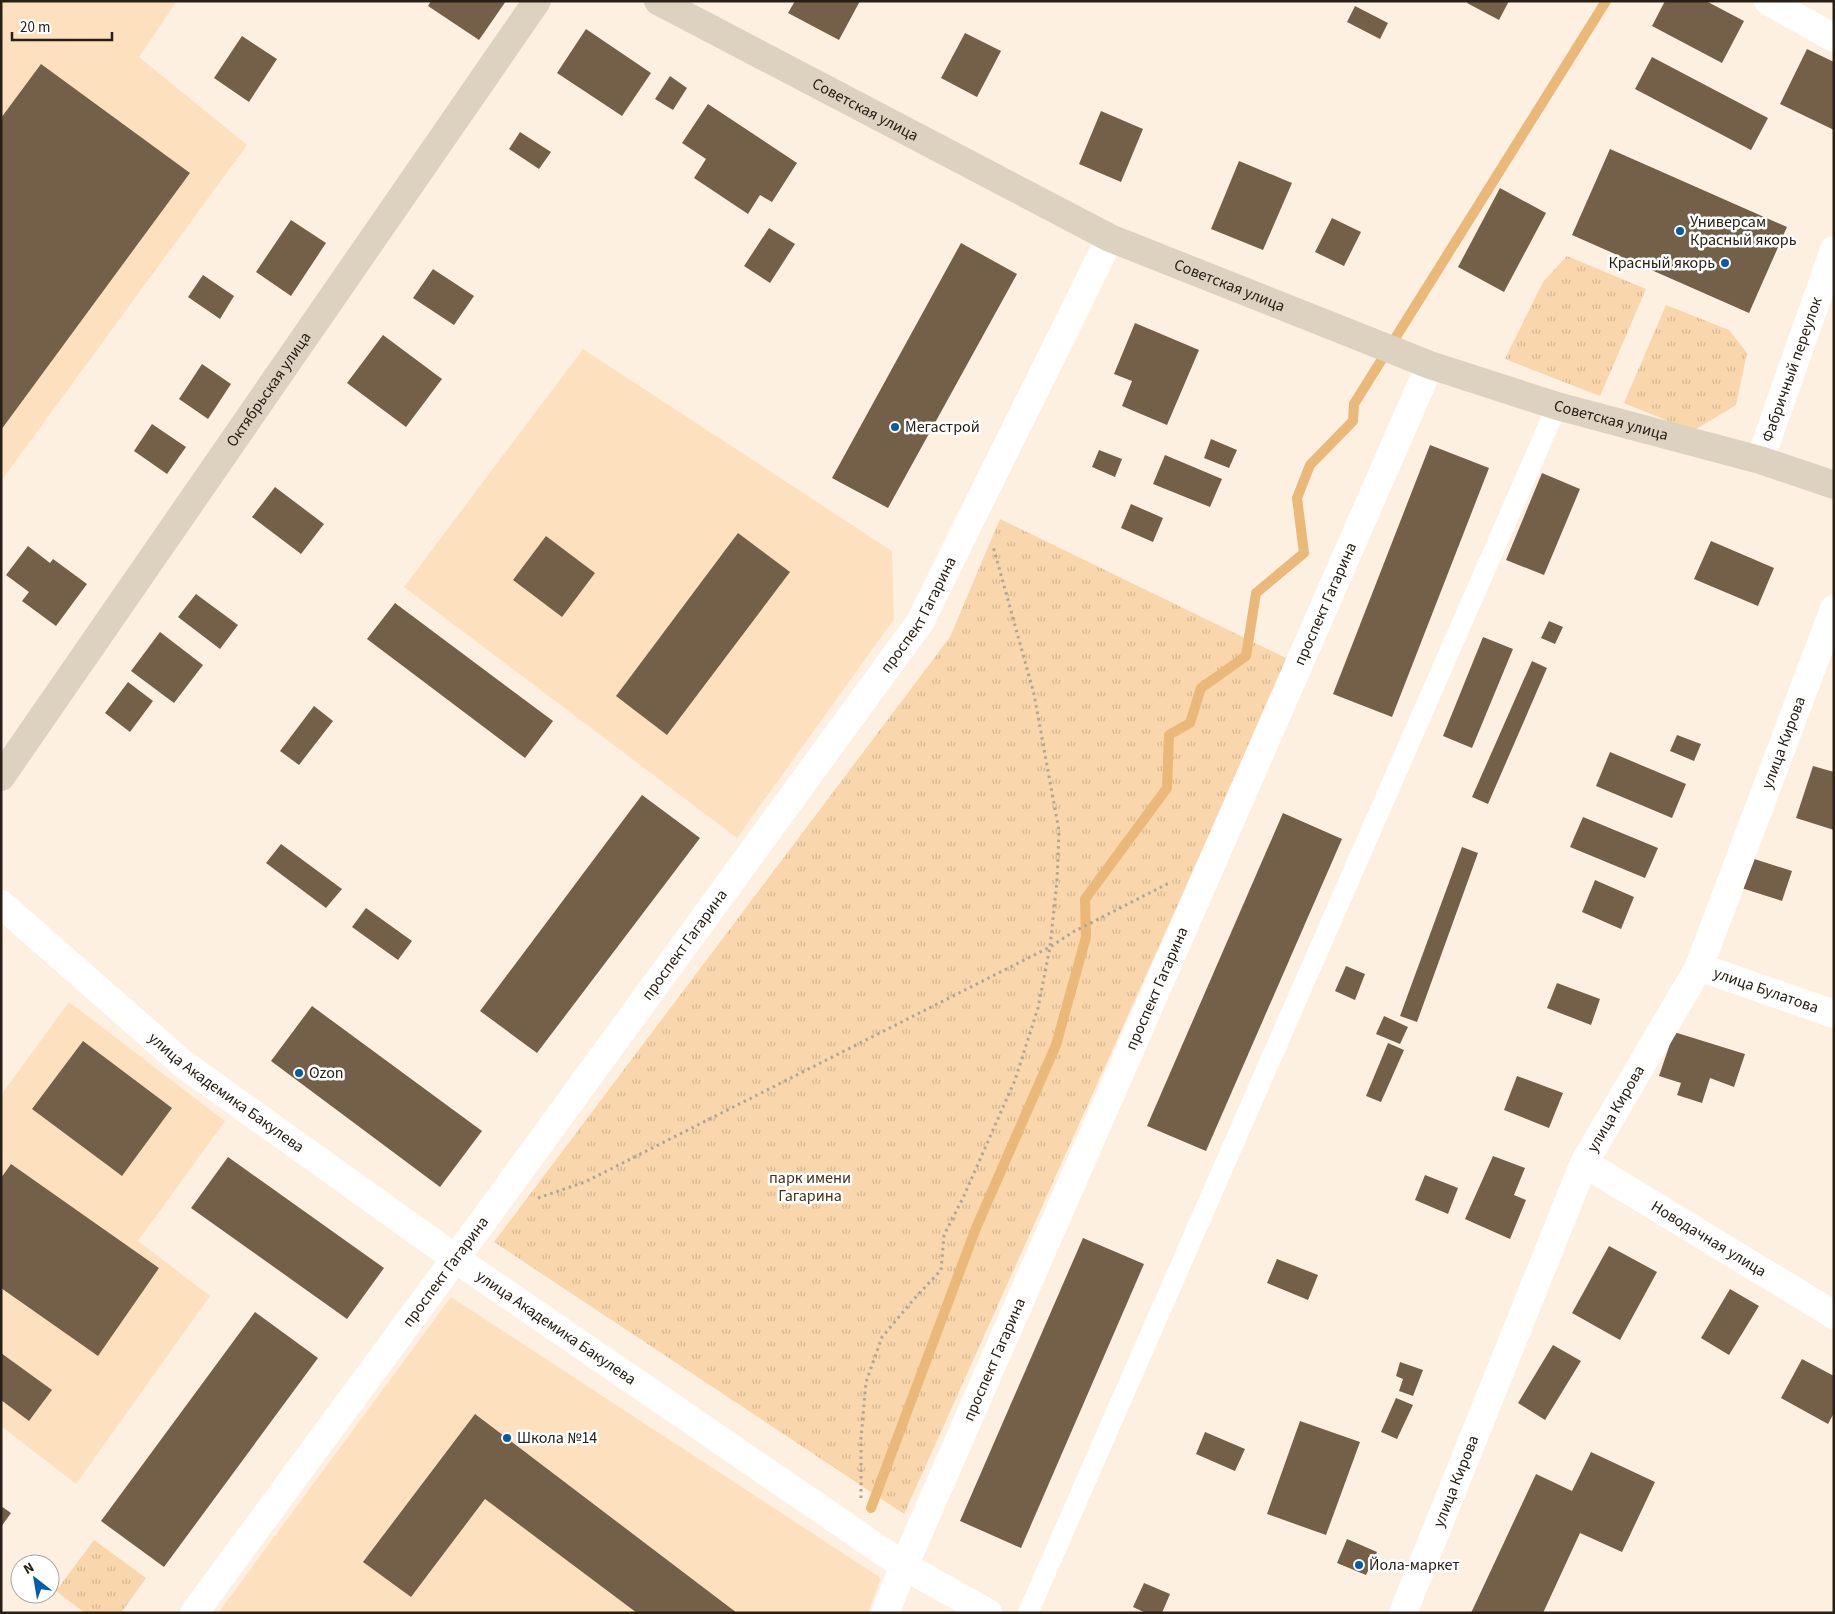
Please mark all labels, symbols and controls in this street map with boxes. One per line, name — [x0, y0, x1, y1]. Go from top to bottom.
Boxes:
scale bar — [12, 10, 112, 42]
text: 20 m — [20, 17, 50, 38]
street label: Советская улица — [808, 73, 922, 147]
place label: Универсам Красный якорь — [1690, 211, 1797, 251]
marker: Универсам Красный якорь — [1674, 225, 1686, 237]
place label: Красный якорь — [1608, 252, 1715, 274]
street label: Советская улица — [1171, 254, 1288, 317]
marker: Красный якорь — [1719, 257, 1731, 269]
street label: Фабричный переулок — [1756, 294, 1828, 445]
street label: Октябрьская улица — [221, 328, 316, 451]
street label: Советская улица — [1551, 395, 1671, 446]
place label: Мегастрой — [905, 416, 980, 438]
marker: Мегастрой — [889, 421, 901, 433]
street label: проспект Гагарина — [1289, 539, 1362, 669]
street label: проспект Гагарина — [875, 553, 962, 678]
street label: улица Кирова — [1756, 693, 1811, 792]
street label: проспект Гагарина — [637, 885, 733, 1005]
street label: проспект Гагарина — [1120, 924, 1194, 1054]
street label: улица Булатова — [1710, 962, 1822, 1019]
street label: улица Академика Бакулева — [143, 1027, 309, 1158]
street label: улица Кирова — [1582, 1061, 1650, 1156]
place label: Ozon — [309, 1062, 344, 1084]
marker: Ozon — [293, 1067, 305, 1079]
park label: парк имени Гагарина — [769, 1167, 851, 1207]
street label: Новодачная улица — [1647, 1195, 1771, 1282]
street label: проспект Гагарина — [397, 1212, 494, 1332]
street label: улица Академика Бакулева — [472, 1265, 640, 1390]
street label: проспект Гагарина — [958, 1295, 1031, 1425]
place label: Школа №14 — [517, 1427, 597, 1449]
marker: Школа №14 — [501, 1432, 513, 1444]
street label: улица Кирова — [1428, 1432, 1484, 1530]
north arrow — [10, 1554, 60, 1604]
place label: Йола-маркет — [1369, 1554, 1460, 1576]
text: N — [20, 1558, 38, 1580]
marker: Йола-маркет — [1353, 1559, 1365, 1571]

